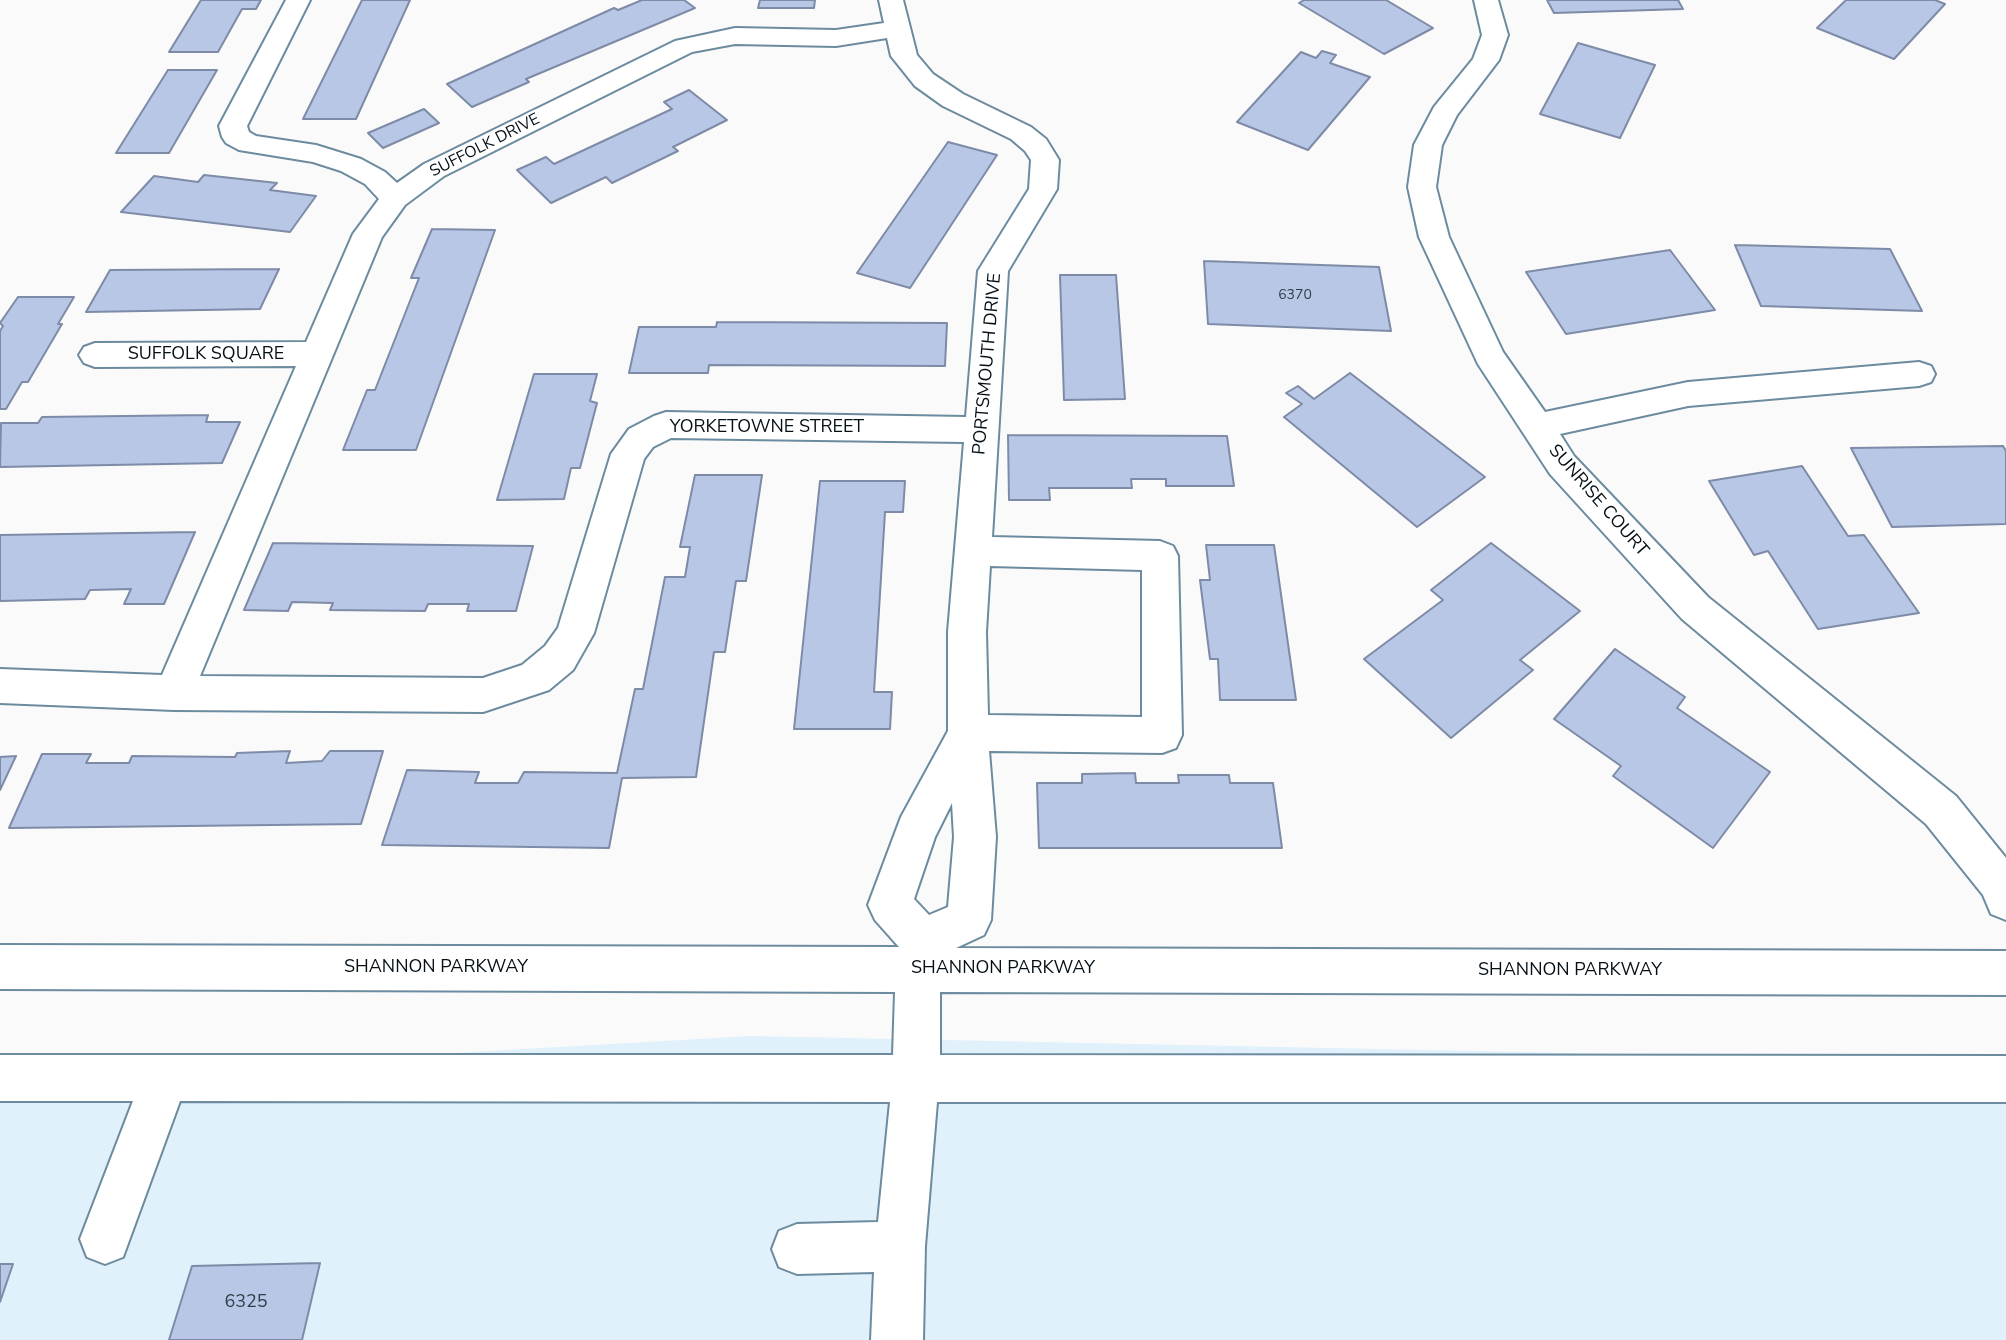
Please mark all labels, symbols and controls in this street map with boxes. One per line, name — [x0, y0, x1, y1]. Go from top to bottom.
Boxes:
street label: SUFFOLK DRIVE — [427, 110, 543, 182]
street label: PORTSMOUTH DRIVE — [969, 272, 1007, 456]
house number: 6370 — [1278, 288, 1312, 304]
street label: SUFFOLK SQUARE — [128, 344, 284, 366]
street label: YORKETOWNE STREET — [670, 417, 864, 439]
street label: SUNRISE COURT — [1543, 441, 1653, 561]
street label: SHANNON PARKWAY — [344, 957, 528, 979]
street label: SHANNON PARKWAY — [911, 958, 1095, 980]
street label: SHANNON PARKWAY — [1478, 960, 1662, 982]
house number: 6325 — [224, 1292, 268, 1314]

